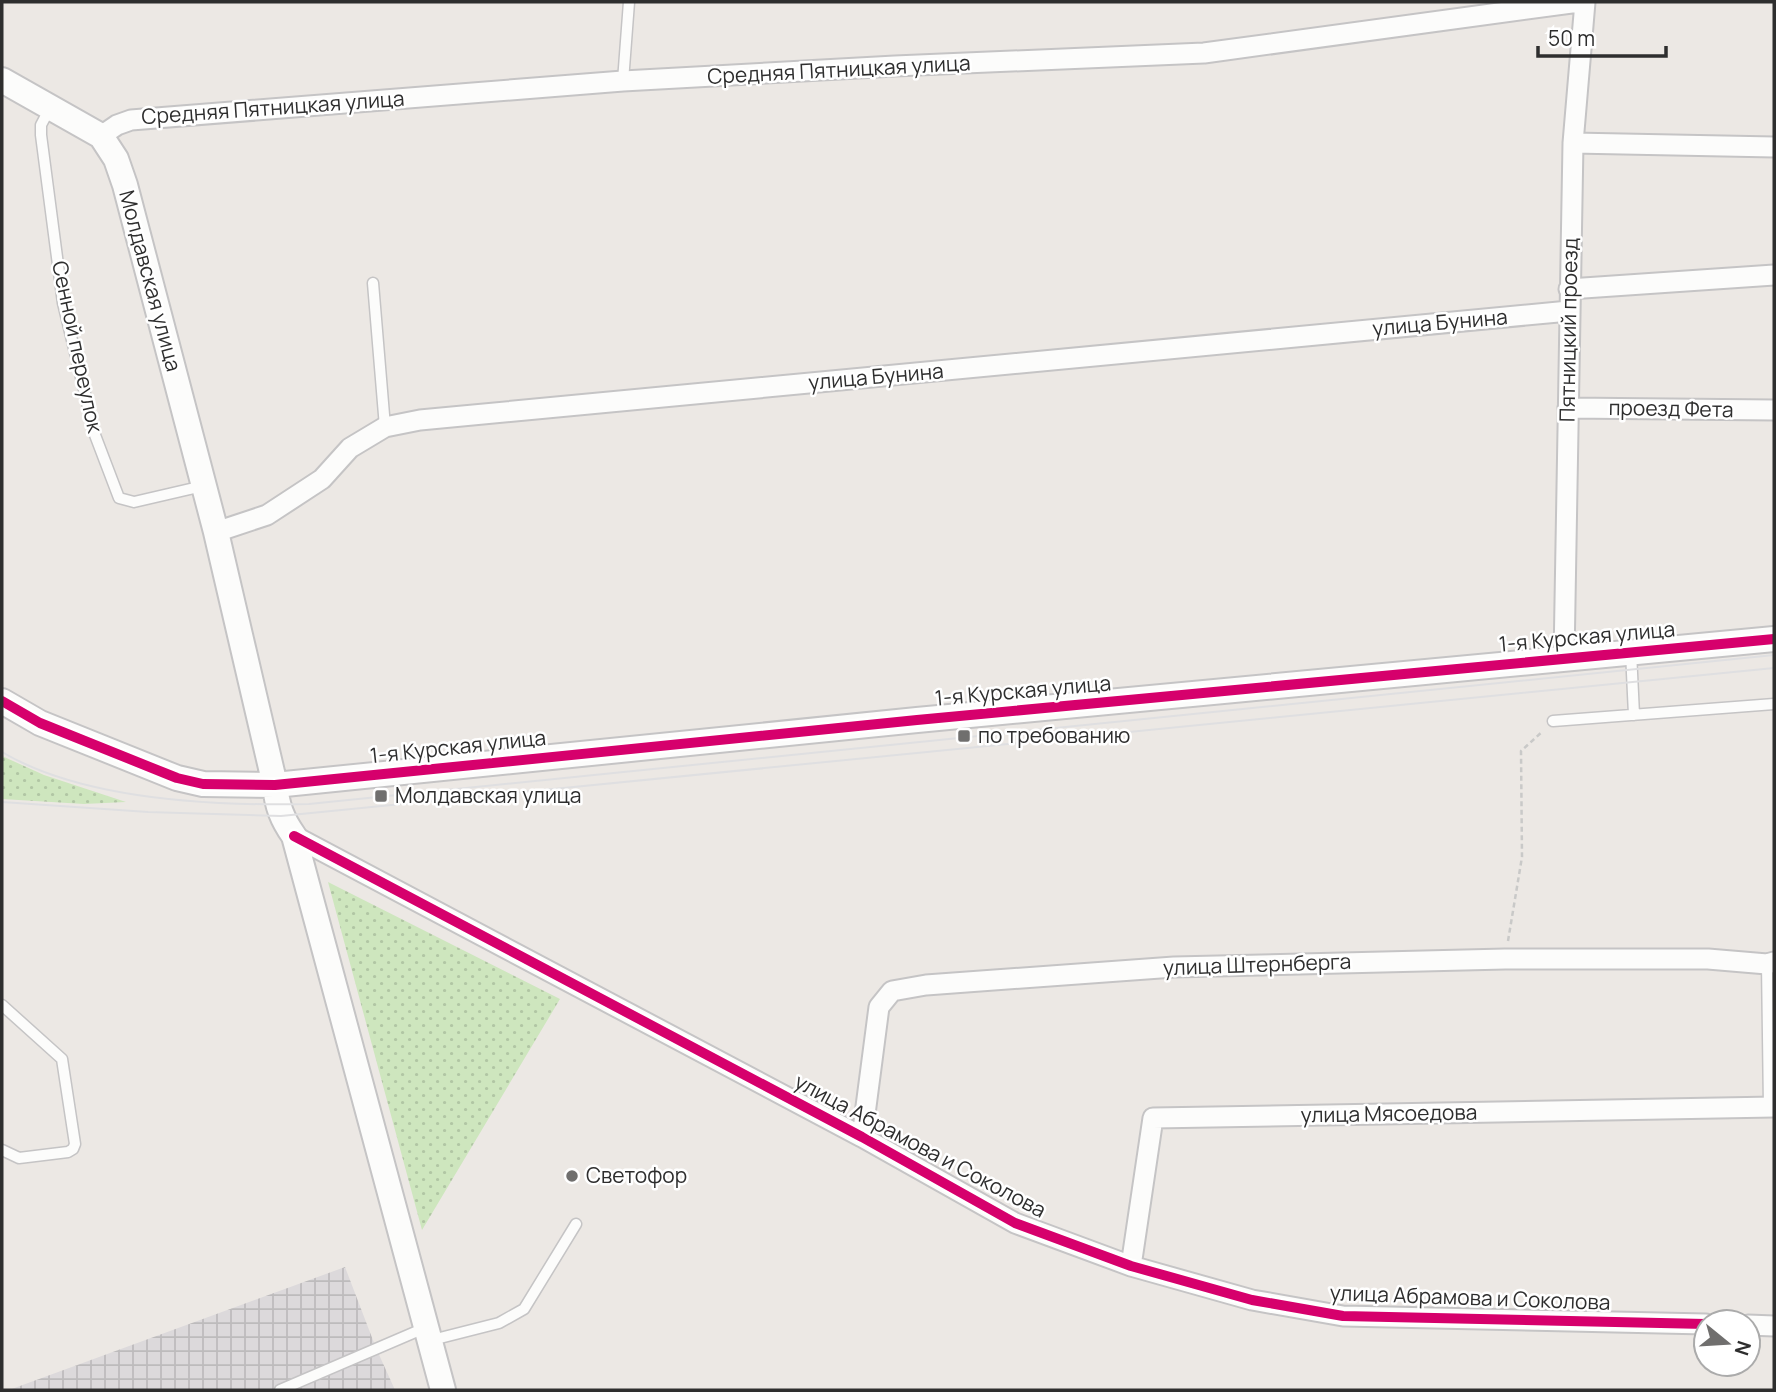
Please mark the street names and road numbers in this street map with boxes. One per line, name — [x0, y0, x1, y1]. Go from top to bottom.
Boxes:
street label: Средняя Пятницкая улица — [707, 48, 971, 90]
street label: Средняя Пятницкая улица — [141, 84, 405, 130]
street label: Молдавская улица — [113, 187, 189, 374]
street label: Пятницкий проезд — [1552, 238, 1584, 422]
street label: Сенной переулок — [46, 258, 110, 436]
street label: улица Бунина — [1371, 302, 1509, 342]
street label: улица Бунина — [807, 356, 945, 396]
street label: проезд Фета — [1608, 393, 1734, 423]
street label: 1-я Курская улица — [1498, 614, 1676, 658]
street label: 1-я Курская улица — [934, 668, 1112, 712]
street label: 1-я Курская улица — [369, 723, 547, 769]
street label: улица Штернберга — [1162, 947, 1352, 981]
street label: улица Абрамова и Соколова — [790, 1067, 1051, 1223]
street label: улица Мясоедова — [1300, 1097, 1478, 1129]
street label: улица Абрамова и Соколова — [1329, 1278, 1611, 1316]

